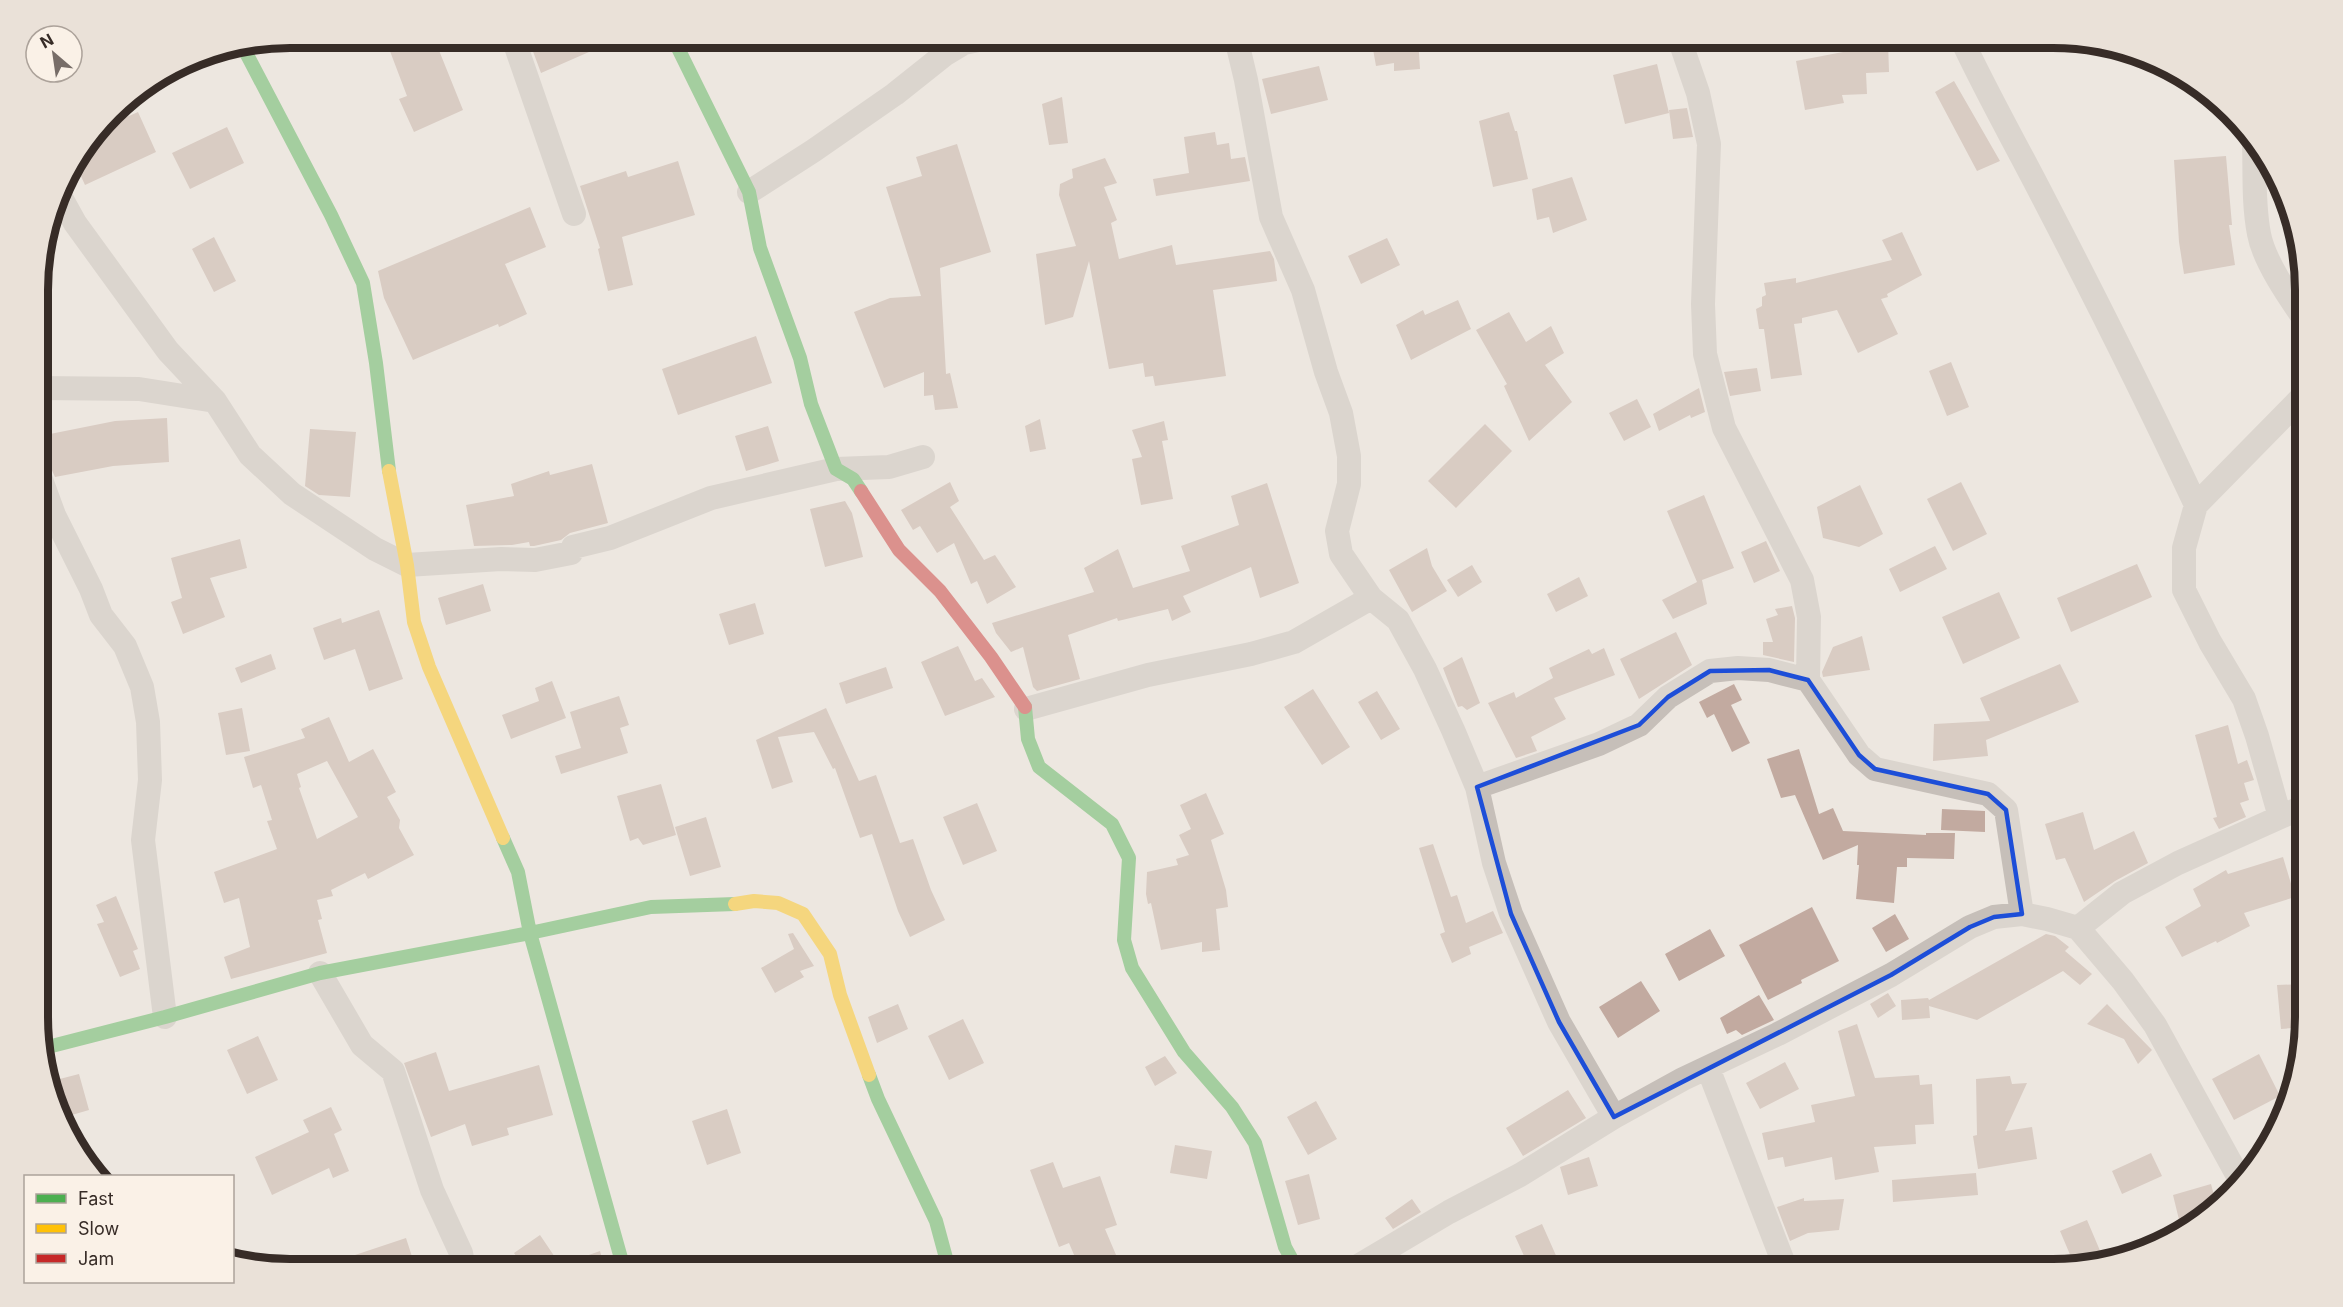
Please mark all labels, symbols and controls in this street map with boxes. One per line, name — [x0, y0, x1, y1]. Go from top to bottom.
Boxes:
north arrow — [24, 24, 84, 84]
text: N — [37, 29, 57, 53]
legend — [24, 1175, 234, 1283]
text: Fast — [78, 1188, 114, 1209]
text: Slow — [78, 1218, 119, 1239]
text: Jam — [78, 1248, 114, 1269]

